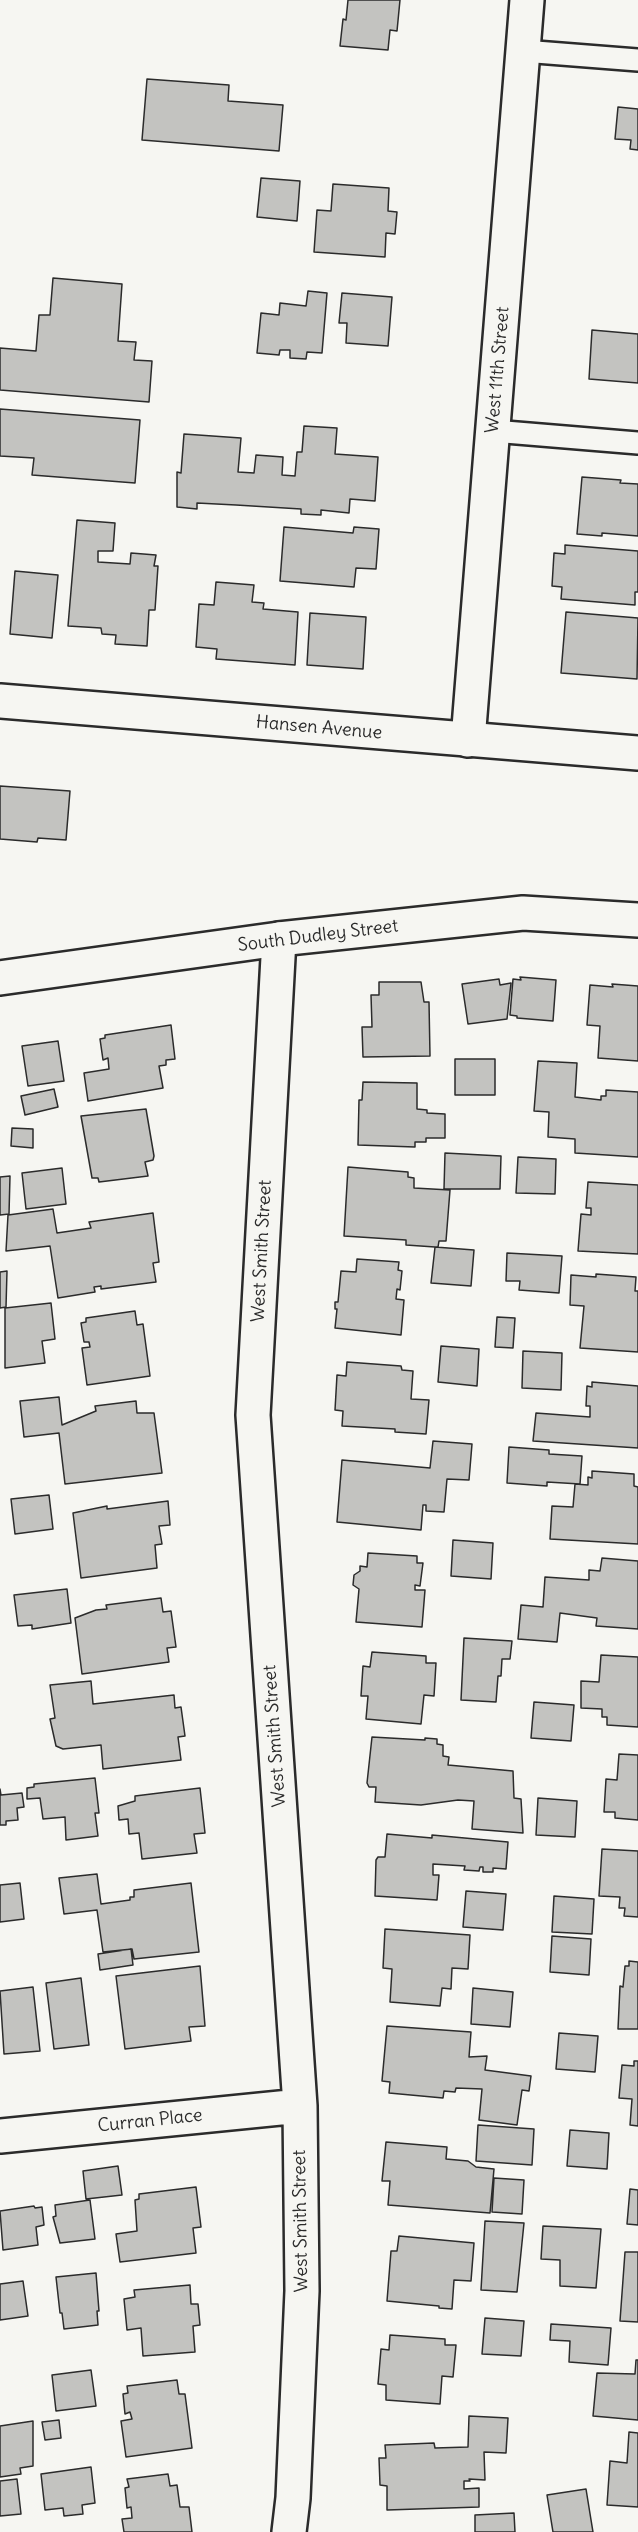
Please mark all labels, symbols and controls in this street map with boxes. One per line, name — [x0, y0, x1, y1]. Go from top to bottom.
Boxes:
street label: West 11th Street — [482, 306, 514, 434]
street label: Hansen Avenue — [255, 712, 383, 744]
street label: South Dudley Street — [237, 915, 399, 957]
street label: West Smith Street — [247, 1179, 277, 1323]
street label: West Smith Street — [259, 1664, 291, 1808]
street label: Curran Place — [97, 2105, 203, 2137]
street label: West Smith Street — [289, 2150, 313, 2292]

